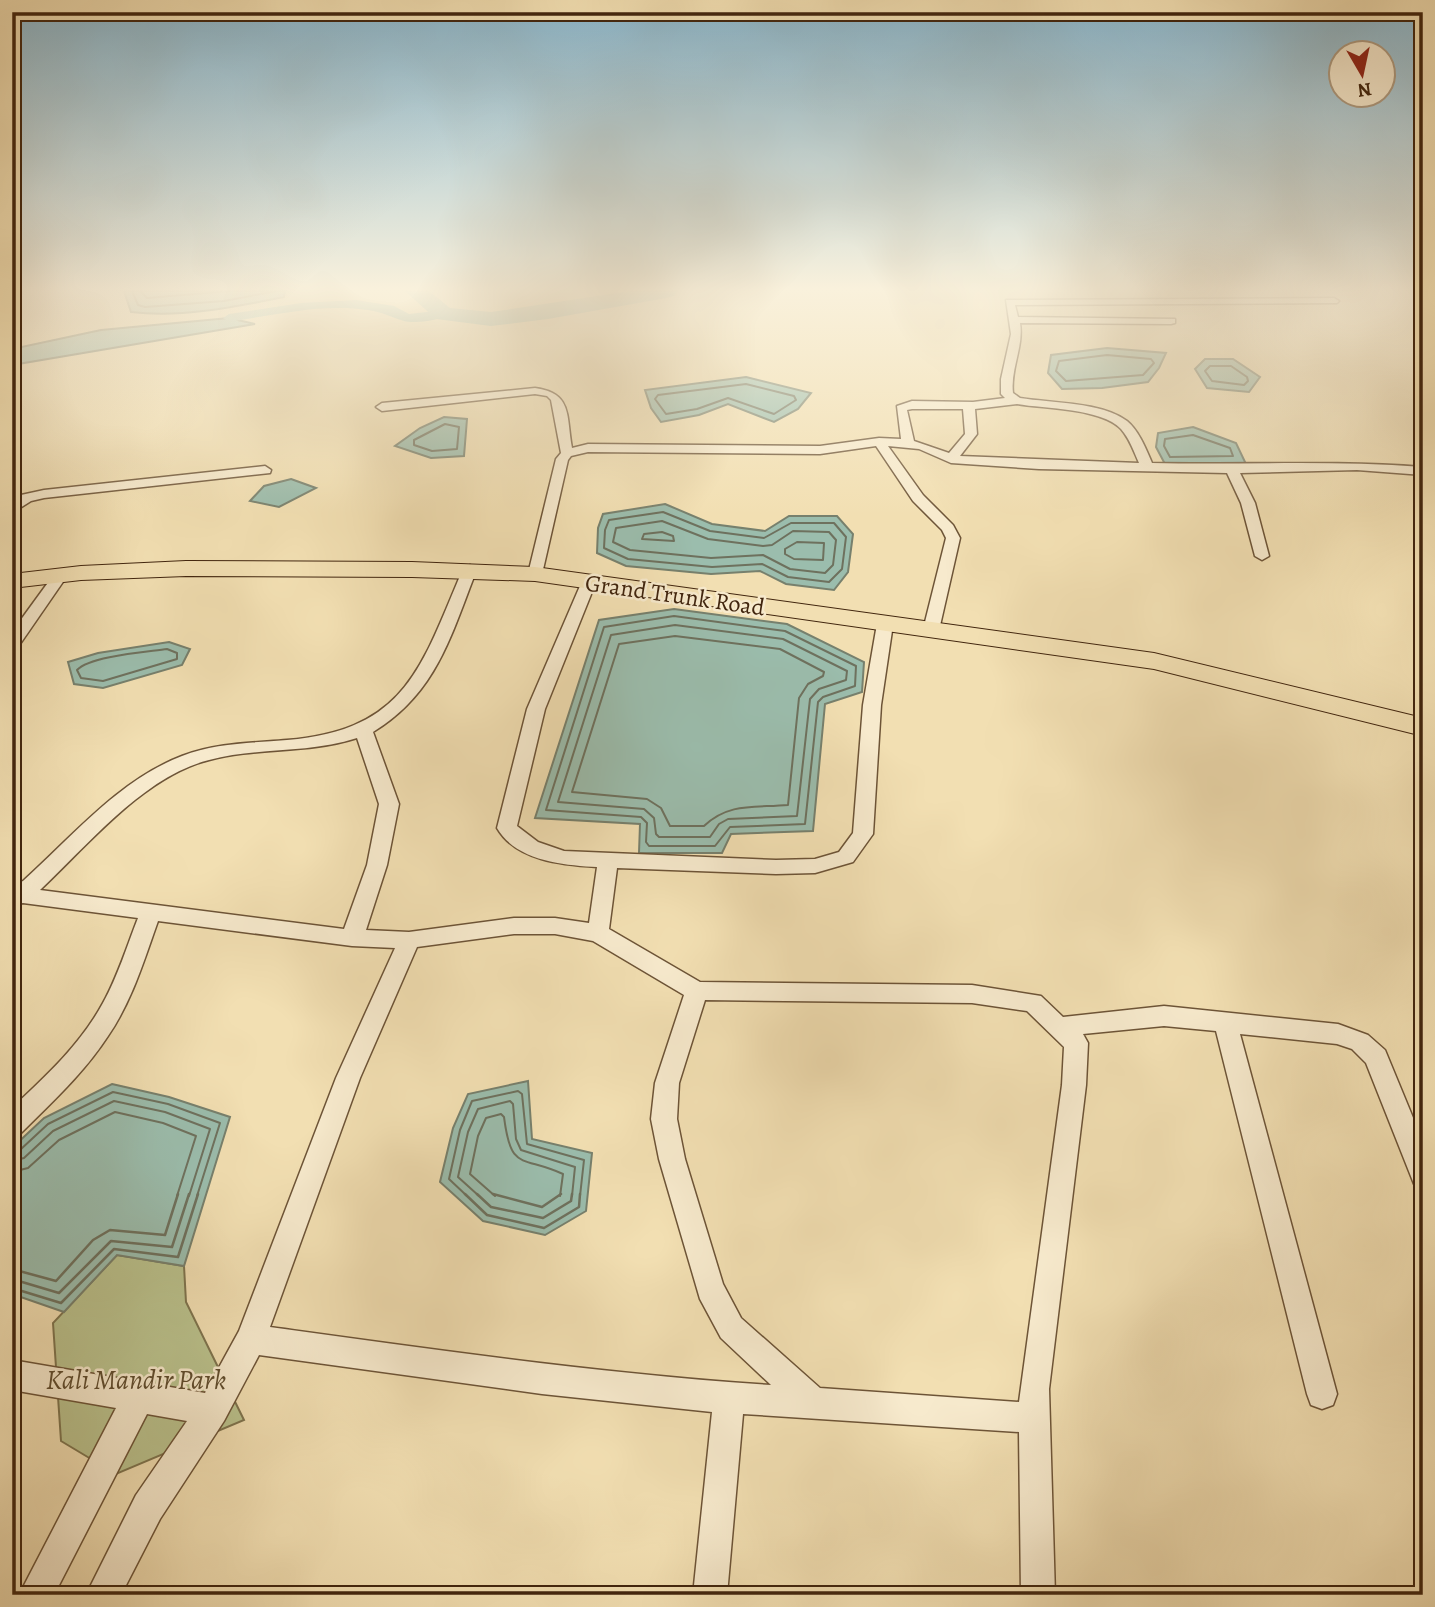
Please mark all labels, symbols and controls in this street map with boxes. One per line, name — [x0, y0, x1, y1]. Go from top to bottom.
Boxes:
north arrow — [1326, 38, 1396, 108]
text: N — [1355, 76, 1373, 104]
street label: Grand Trunk Road — [583, 567, 767, 623]
park label: Kali Mandir Park — [46, 1361, 226, 1399]

